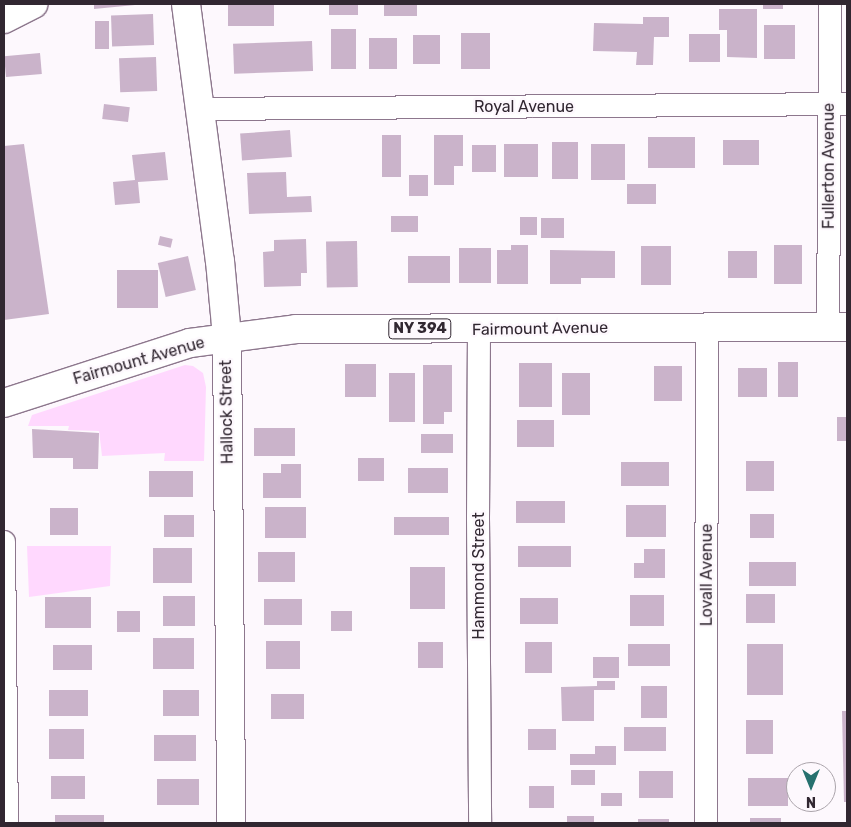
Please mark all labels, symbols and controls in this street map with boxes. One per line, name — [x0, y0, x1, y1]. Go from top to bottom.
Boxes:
street label: Royal Avenue — [474, 97, 574, 117]
street label: Fullerton Avenue — [819, 103, 839, 229]
road number: NY 394 — [388, 316, 452, 342]
street label: Fairmount Avenue — [472, 318, 608, 340]
street label: Fairmount Avenue — [71, 333, 207, 389]
street label: Hallock Street — [216, 360, 238, 464]
street label: Hammond Street — [469, 512, 489, 640]
street label: Lovall Avenue — [697, 524, 717, 626]
north arrow — [786, 762, 836, 812]
text: N — [806, 793, 816, 810]

